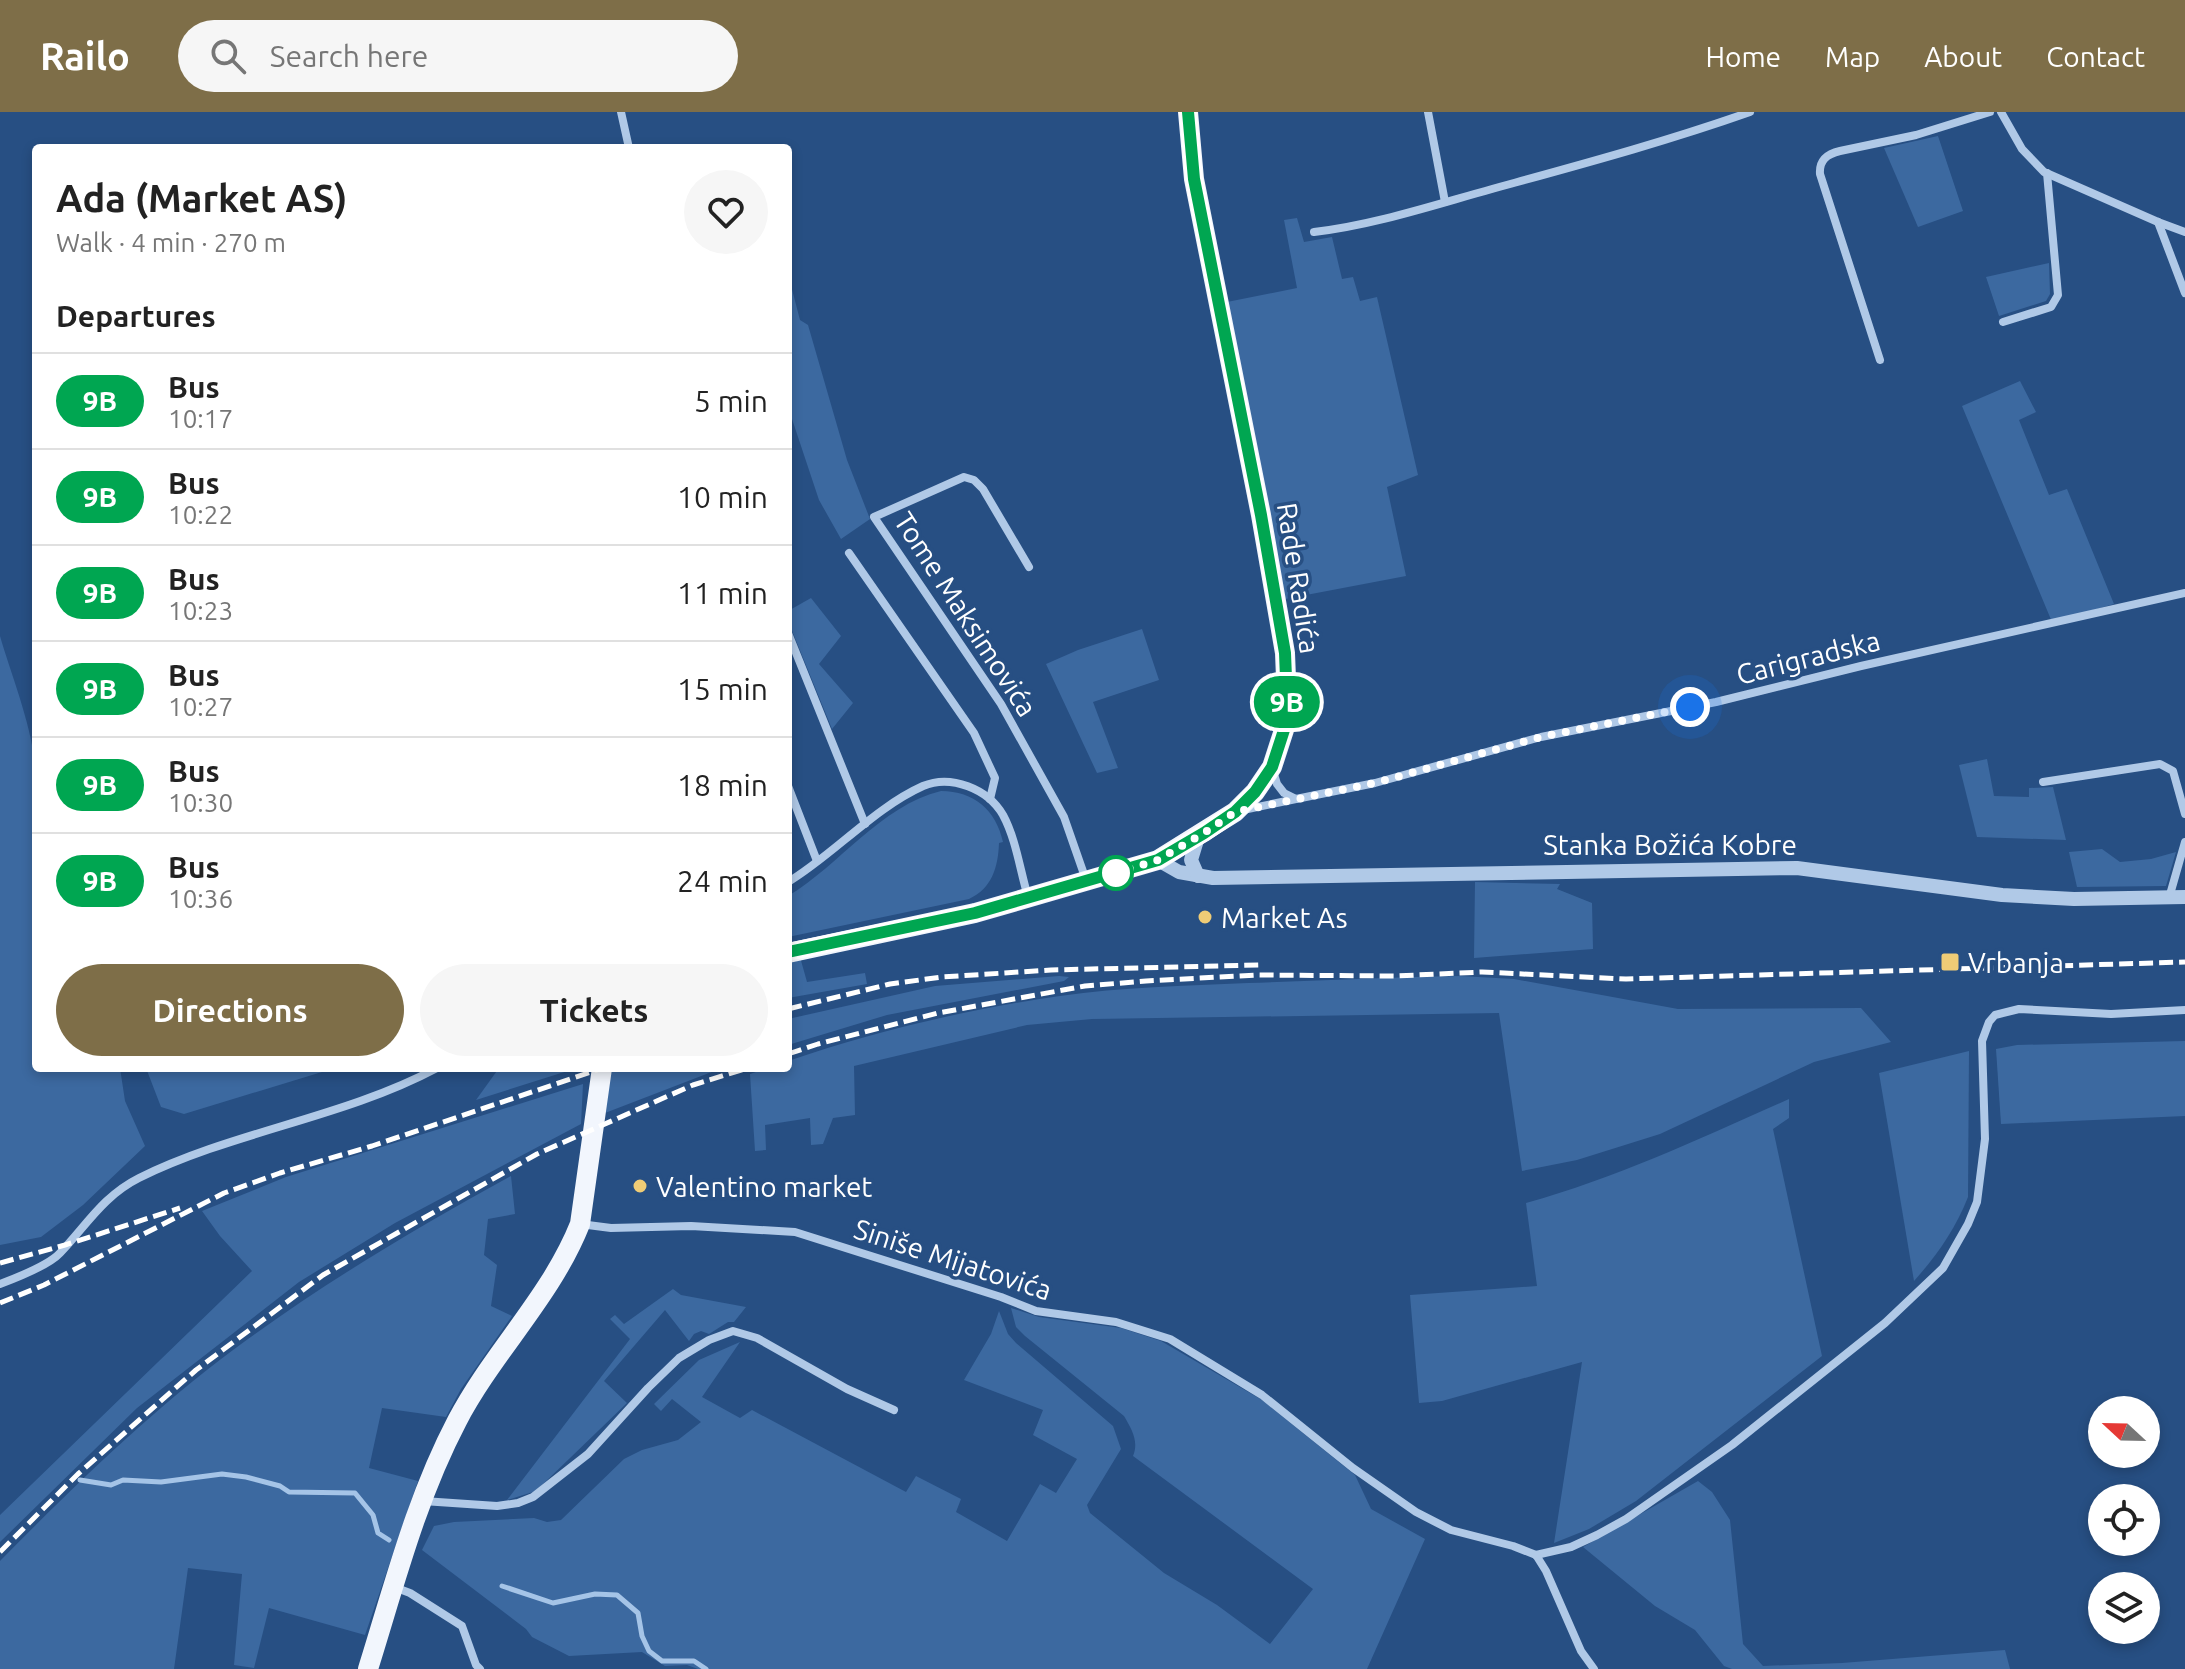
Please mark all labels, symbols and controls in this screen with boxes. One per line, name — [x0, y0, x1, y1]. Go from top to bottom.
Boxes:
search box — [178, 20, 738, 92]
icon: search — [206, 34, 250, 78]
text: Railo — [40, 35, 130, 77]
text: Search here — [270, 39, 428, 73]
text: Home — [1706, 41, 1781, 72]
text: Map — [1825, 41, 1880, 72]
text: About — [1924, 41, 2002, 72]
text: Contact — [2046, 41, 2145, 72]
button: heart — [684, 170, 768, 254]
text: Ada (Market AS) — [56, 177, 347, 219]
text: Walk · 4 min · 270 m — [56, 228, 286, 257]
text: Departures — [56, 299, 216, 333]
text: Bus — [168, 370, 220, 404]
text: 5 min — [694, 384, 768, 418]
text: 9B — [83, 385, 117, 416]
text: 10:17 — [168, 404, 233, 433]
text: Bus — [168, 466, 220, 500]
text: 10 min — [677, 480, 768, 514]
text: 9B — [83, 481, 117, 512]
text: 10:22 — [168, 500, 233, 529]
street label: Rade Radića — [1272, 500, 1326, 656]
street label: Tome Maksimovića — [889, 506, 1043, 722]
text: Bus — [168, 562, 220, 596]
text: 11 min — [677, 576, 768, 610]
text: 9B — [83, 577, 117, 608]
text: 10:23 — [168, 596, 233, 625]
street label: Carigradska — [1733, 624, 1883, 690]
text: Bus — [168, 658, 220, 692]
text: 15 min — [677, 672, 768, 706]
text: 9B — [83, 673, 117, 704]
line badge: 9B — [1251, 676, 1323, 728]
text: 9B — [1270, 686, 1304, 717]
your location — [1670, 687, 1710, 727]
text: 10:27 — [168, 692, 233, 721]
text: Bus — [168, 754, 220, 788]
text: 18 min — [677, 768, 768, 802]
text: 9B — [83, 769, 117, 800]
text: 10:30 — [168, 788, 233, 817]
street label: Stanka Božića Kobre — [1543, 829, 1797, 860]
text: Bus — [168, 850, 220, 884]
unlabelled marker — [1099, 856, 1133, 890]
text: 24 min — [677, 864, 768, 898]
text: 9B — [83, 865, 117, 896]
text: 10:36 — [168, 884, 233, 913]
place label: Market As — [1221, 902, 1348, 933]
marker: Market As — [1196, 908, 1214, 926]
place label: Vrbanja — [1968, 947, 2064, 978]
marker: Vrbanja — [1939, 951, 1961, 973]
button: Directions — [56, 964, 404, 1056]
button: Tickets — [420, 964, 768, 1056]
place label: Valentino market — [656, 1171, 872, 1202]
marker: Valentino market — [631, 1177, 649, 1195]
street label: Siniše Mijatovića — [850, 1212, 1056, 1306]
north arrow — [2088, 1396, 2160, 1468]
map controls — [2088, 1396, 2160, 1644]
button: locate — [2088, 1484, 2160, 1556]
button: layers — [2088, 1572, 2160, 1644]

